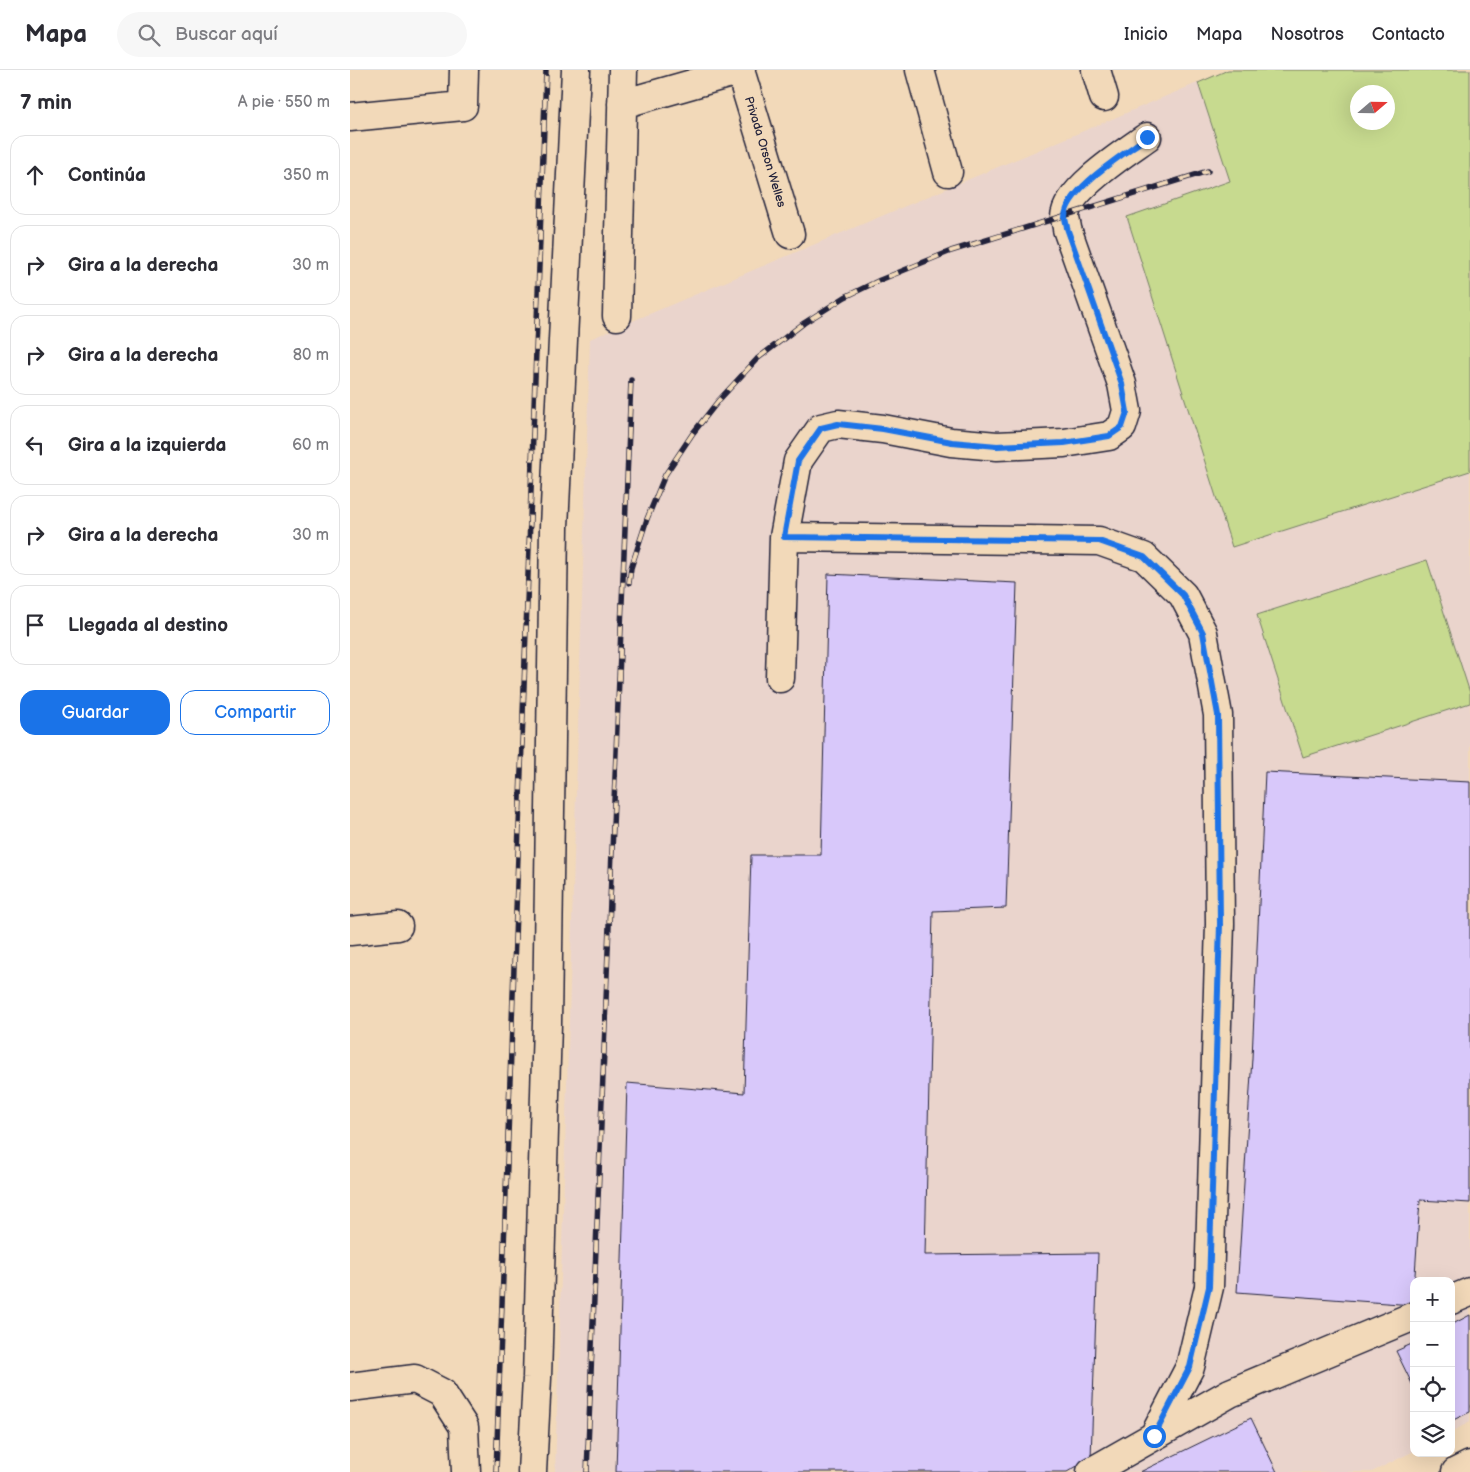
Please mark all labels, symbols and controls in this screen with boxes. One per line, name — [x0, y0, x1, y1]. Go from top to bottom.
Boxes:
search box — [117, 12, 467, 57]
text: Mapa — [25, 20, 87, 49]
icon: search — [135, 21, 163, 49]
text: Buscar aquí — [175, 23, 278, 46]
text: Inicio — [1124, 24, 1168, 45]
text: Mapa — [1196, 24, 1242, 45]
text: Nosotros — [1270, 24, 1344, 45]
text: Contacto — [1372, 24, 1445, 45]
north arrow — [1350, 85, 1395, 130]
text: 7 min — [20, 90, 72, 115]
text: A pie · 550 m — [238, 93, 330, 112]
street label: Privada Orson Welles — [741, 95, 789, 209]
route end — [1136, 126, 1159, 149]
icon: ahead — [21, 161, 49, 189]
text: Continúa — [68, 164, 146, 187]
text: 350 m — [283, 166, 329, 185]
icon: right — [21, 251, 49, 279]
text: Gira a la derecha — [68, 254, 218, 277]
text: 30 m — [292, 256, 329, 275]
icon: right — [21, 341, 49, 369]
text: Gira a la derecha — [68, 344, 218, 367]
text: 80 m — [293, 346, 329, 365]
icon: left — [21, 431, 49, 459]
text: Gira a la izquierda — [68, 434, 226, 457]
text: 60 m — [292, 436, 329, 455]
icon: right — [21, 521, 49, 549]
text: Gira a la derecha — [68, 524, 218, 547]
text: 30 m — [292, 526, 329, 545]
icon: arrive — [21, 611, 49, 639]
text: Llegada al destino — [68, 614, 228, 637]
button: Guardar — [20, 690, 170, 735]
button: Compartir — [180, 690, 330, 735]
map controls — [1410, 1277, 1455, 1457]
button: + — [1410, 1277, 1455, 1322]
button: − — [1410, 1322, 1455, 1367]
button: locate — [1410, 1367, 1455, 1412]
button: layers — [1410, 1412, 1455, 1457]
route start — [1143, 1425, 1166, 1448]

